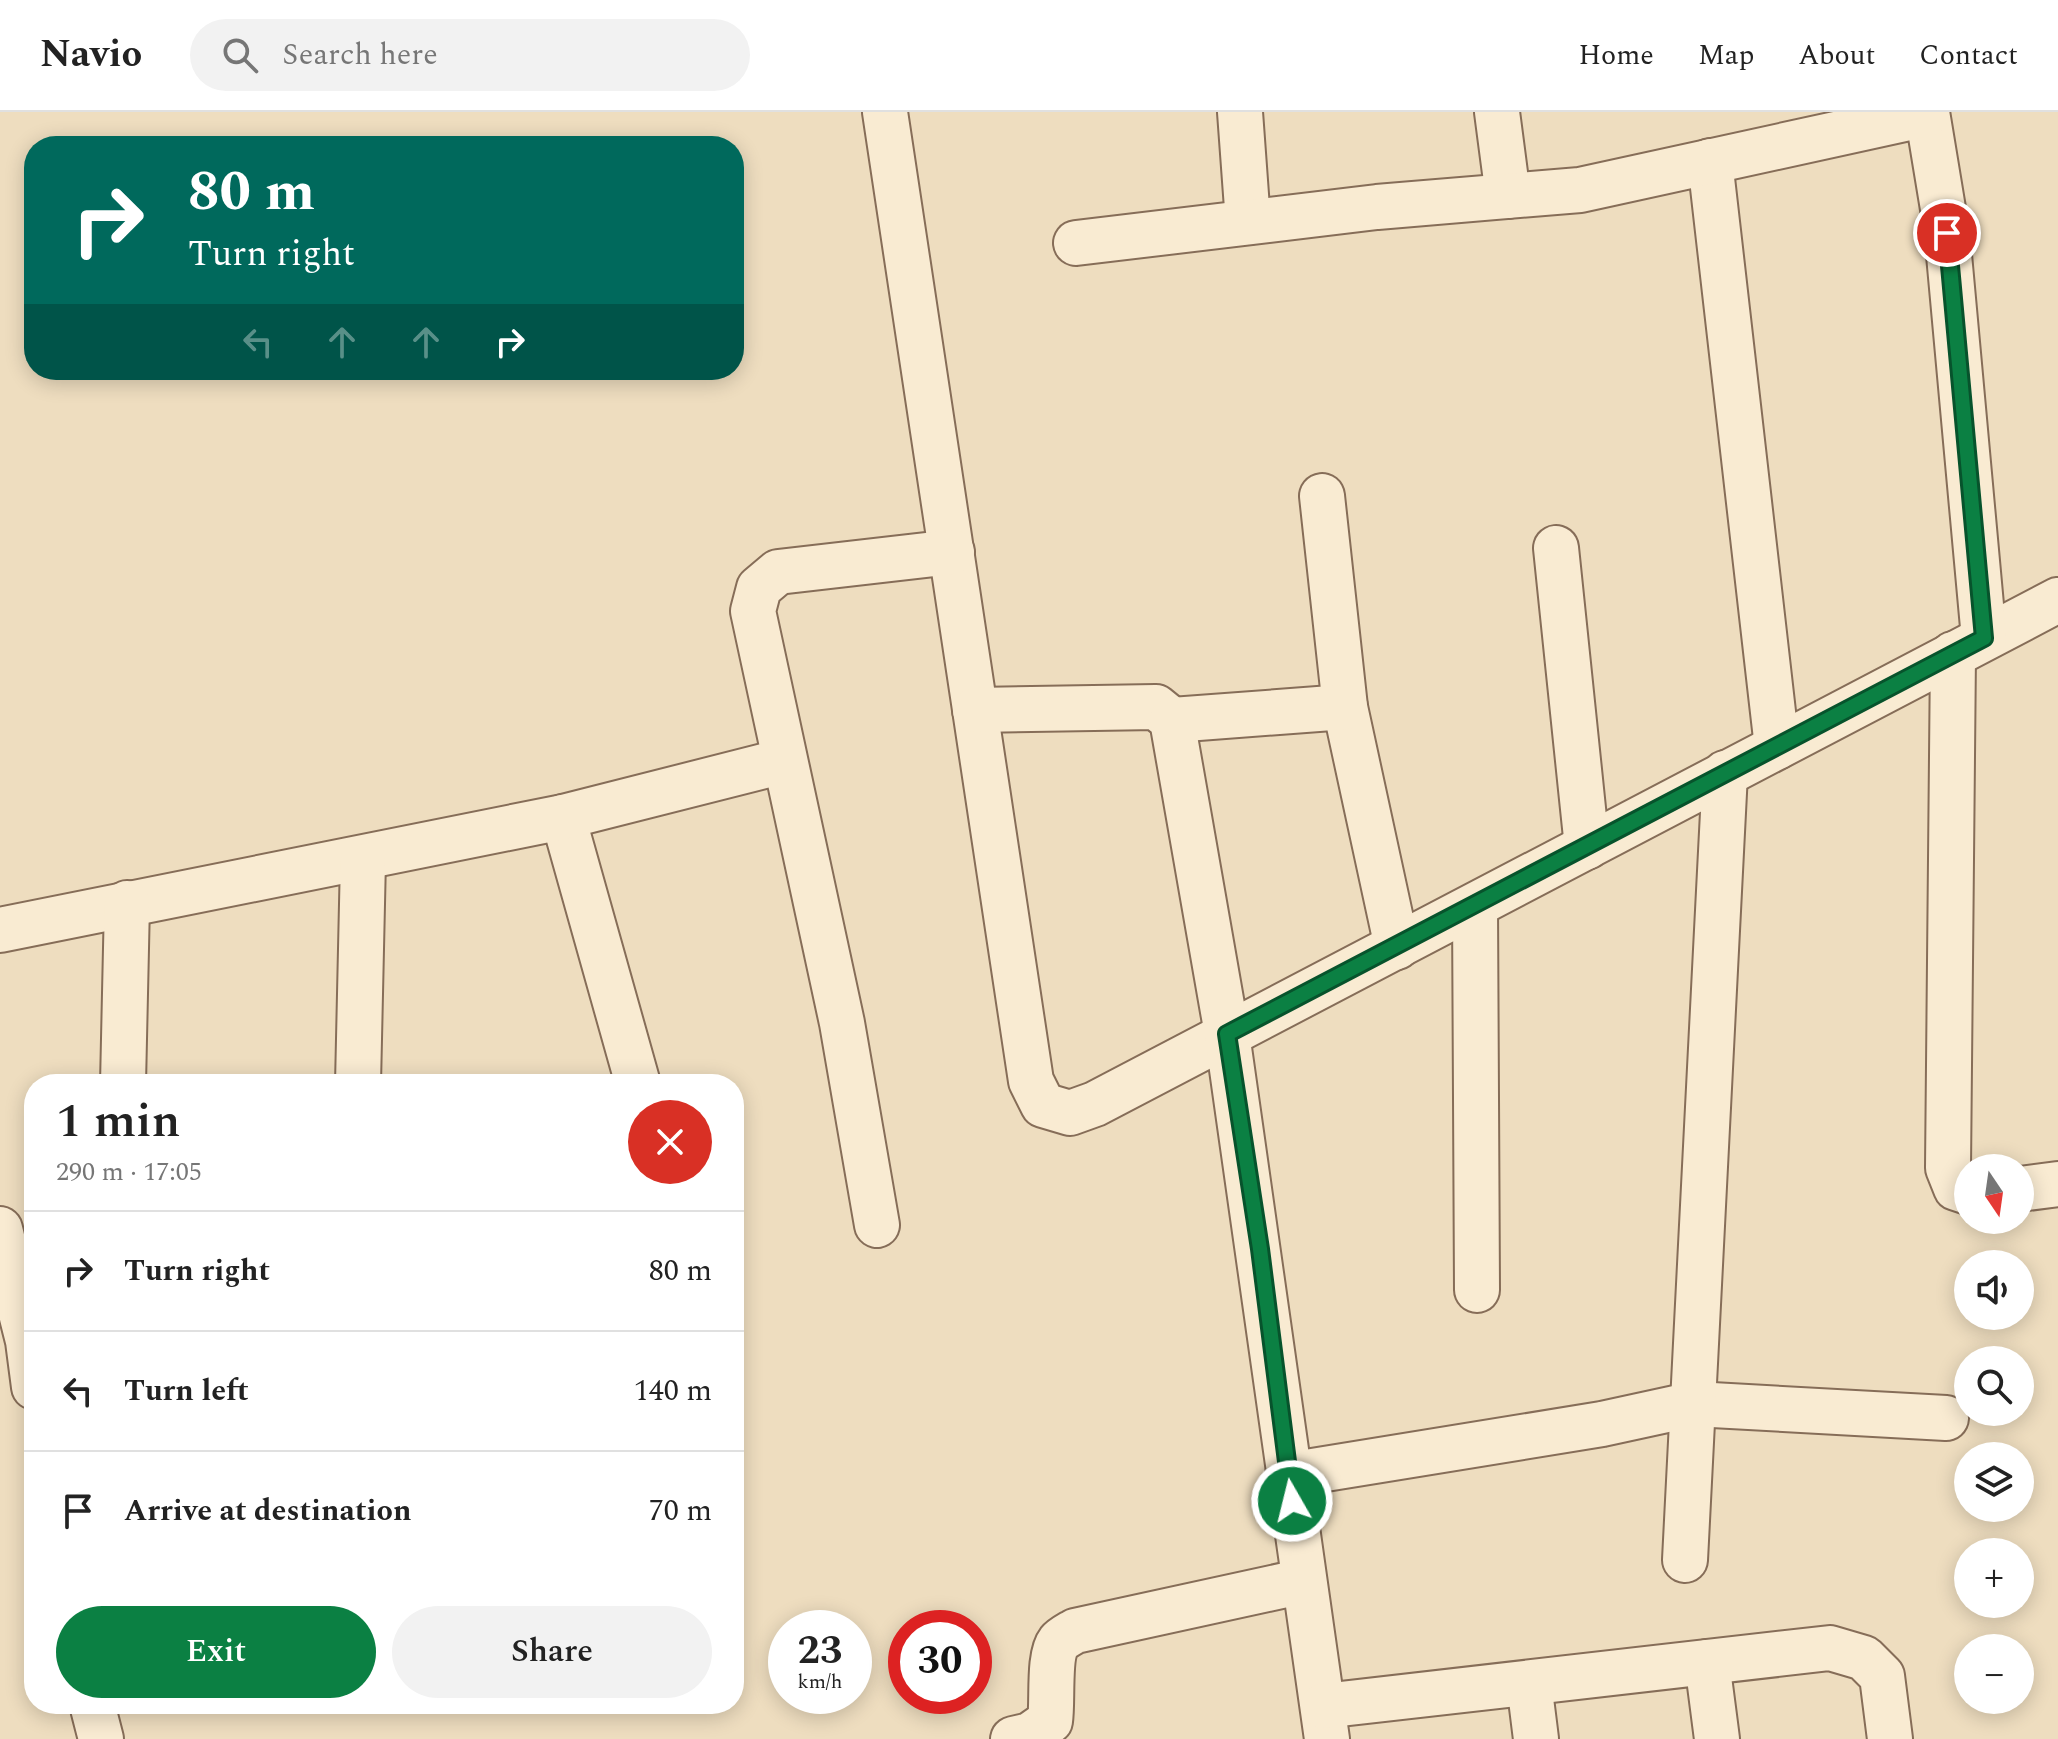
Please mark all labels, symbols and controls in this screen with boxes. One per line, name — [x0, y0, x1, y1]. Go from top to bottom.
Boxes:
search box — [190, 19, 750, 91]
text: Navio — [40, 26, 142, 84]
text: Search here — [282, 32, 438, 78]
icon: search — [218, 33, 262, 77]
text: Home — [1578, 34, 1654, 77]
text: Map — [1698, 34, 1754, 77]
text: About — [1798, 34, 1875, 77]
text: Contact — [1919, 34, 2018, 77]
text: 80 m — [188, 150, 315, 235]
icon: right — [56, 168, 160, 272]
pin — [1913, 199, 1981, 267]
icon: arrive — [1925, 211, 1969, 255]
text: Turn right — [188, 227, 355, 282]
icon: left — [236, 320, 280, 364]
icon: ahead — [320, 320, 364, 364]
icon: ahead — [404, 320, 448, 364]
icon: right — [488, 320, 532, 364]
text: 1 min — [56, 1085, 181, 1158]
button: close — [628, 1100, 712, 1184]
text: 290 m · 17:05 — [56, 1152, 202, 1192]
north arrow — [1954, 1154, 2034, 1234]
map controls — [1954, 1154, 2034, 1714]
text: Turn right — [124, 1248, 270, 1294]
text: 80 m — [649, 1248, 712, 1294]
icon: right — [56, 1249, 100, 1293]
button: sound — [1954, 1250, 2034, 1330]
button: search — [1954, 1346, 2034, 1426]
text: Turn left — [124, 1368, 249, 1414]
text: 140 m — [634, 1368, 712, 1414]
icon: left — [56, 1369, 100, 1413]
button: layers — [1954, 1442, 2034, 1522]
position arrow — [1250, 1459, 1334, 1543]
text: Arrive at destination — [124, 1488, 411, 1534]
text: 70 m — [649, 1488, 712, 1534]
icon: arrive — [56, 1489, 100, 1533]
button: + — [1954, 1538, 2034, 1618]
button: Exit — [56, 1606, 376, 1698]
button: Share — [392, 1606, 712, 1698]
speed limit sign: 30 — [888, 1610, 992, 1714]
text: 23 — [798, 1621, 842, 1682]
button: − — [1954, 1634, 2034, 1714]
text: km/h — [798, 1667, 843, 1697]

